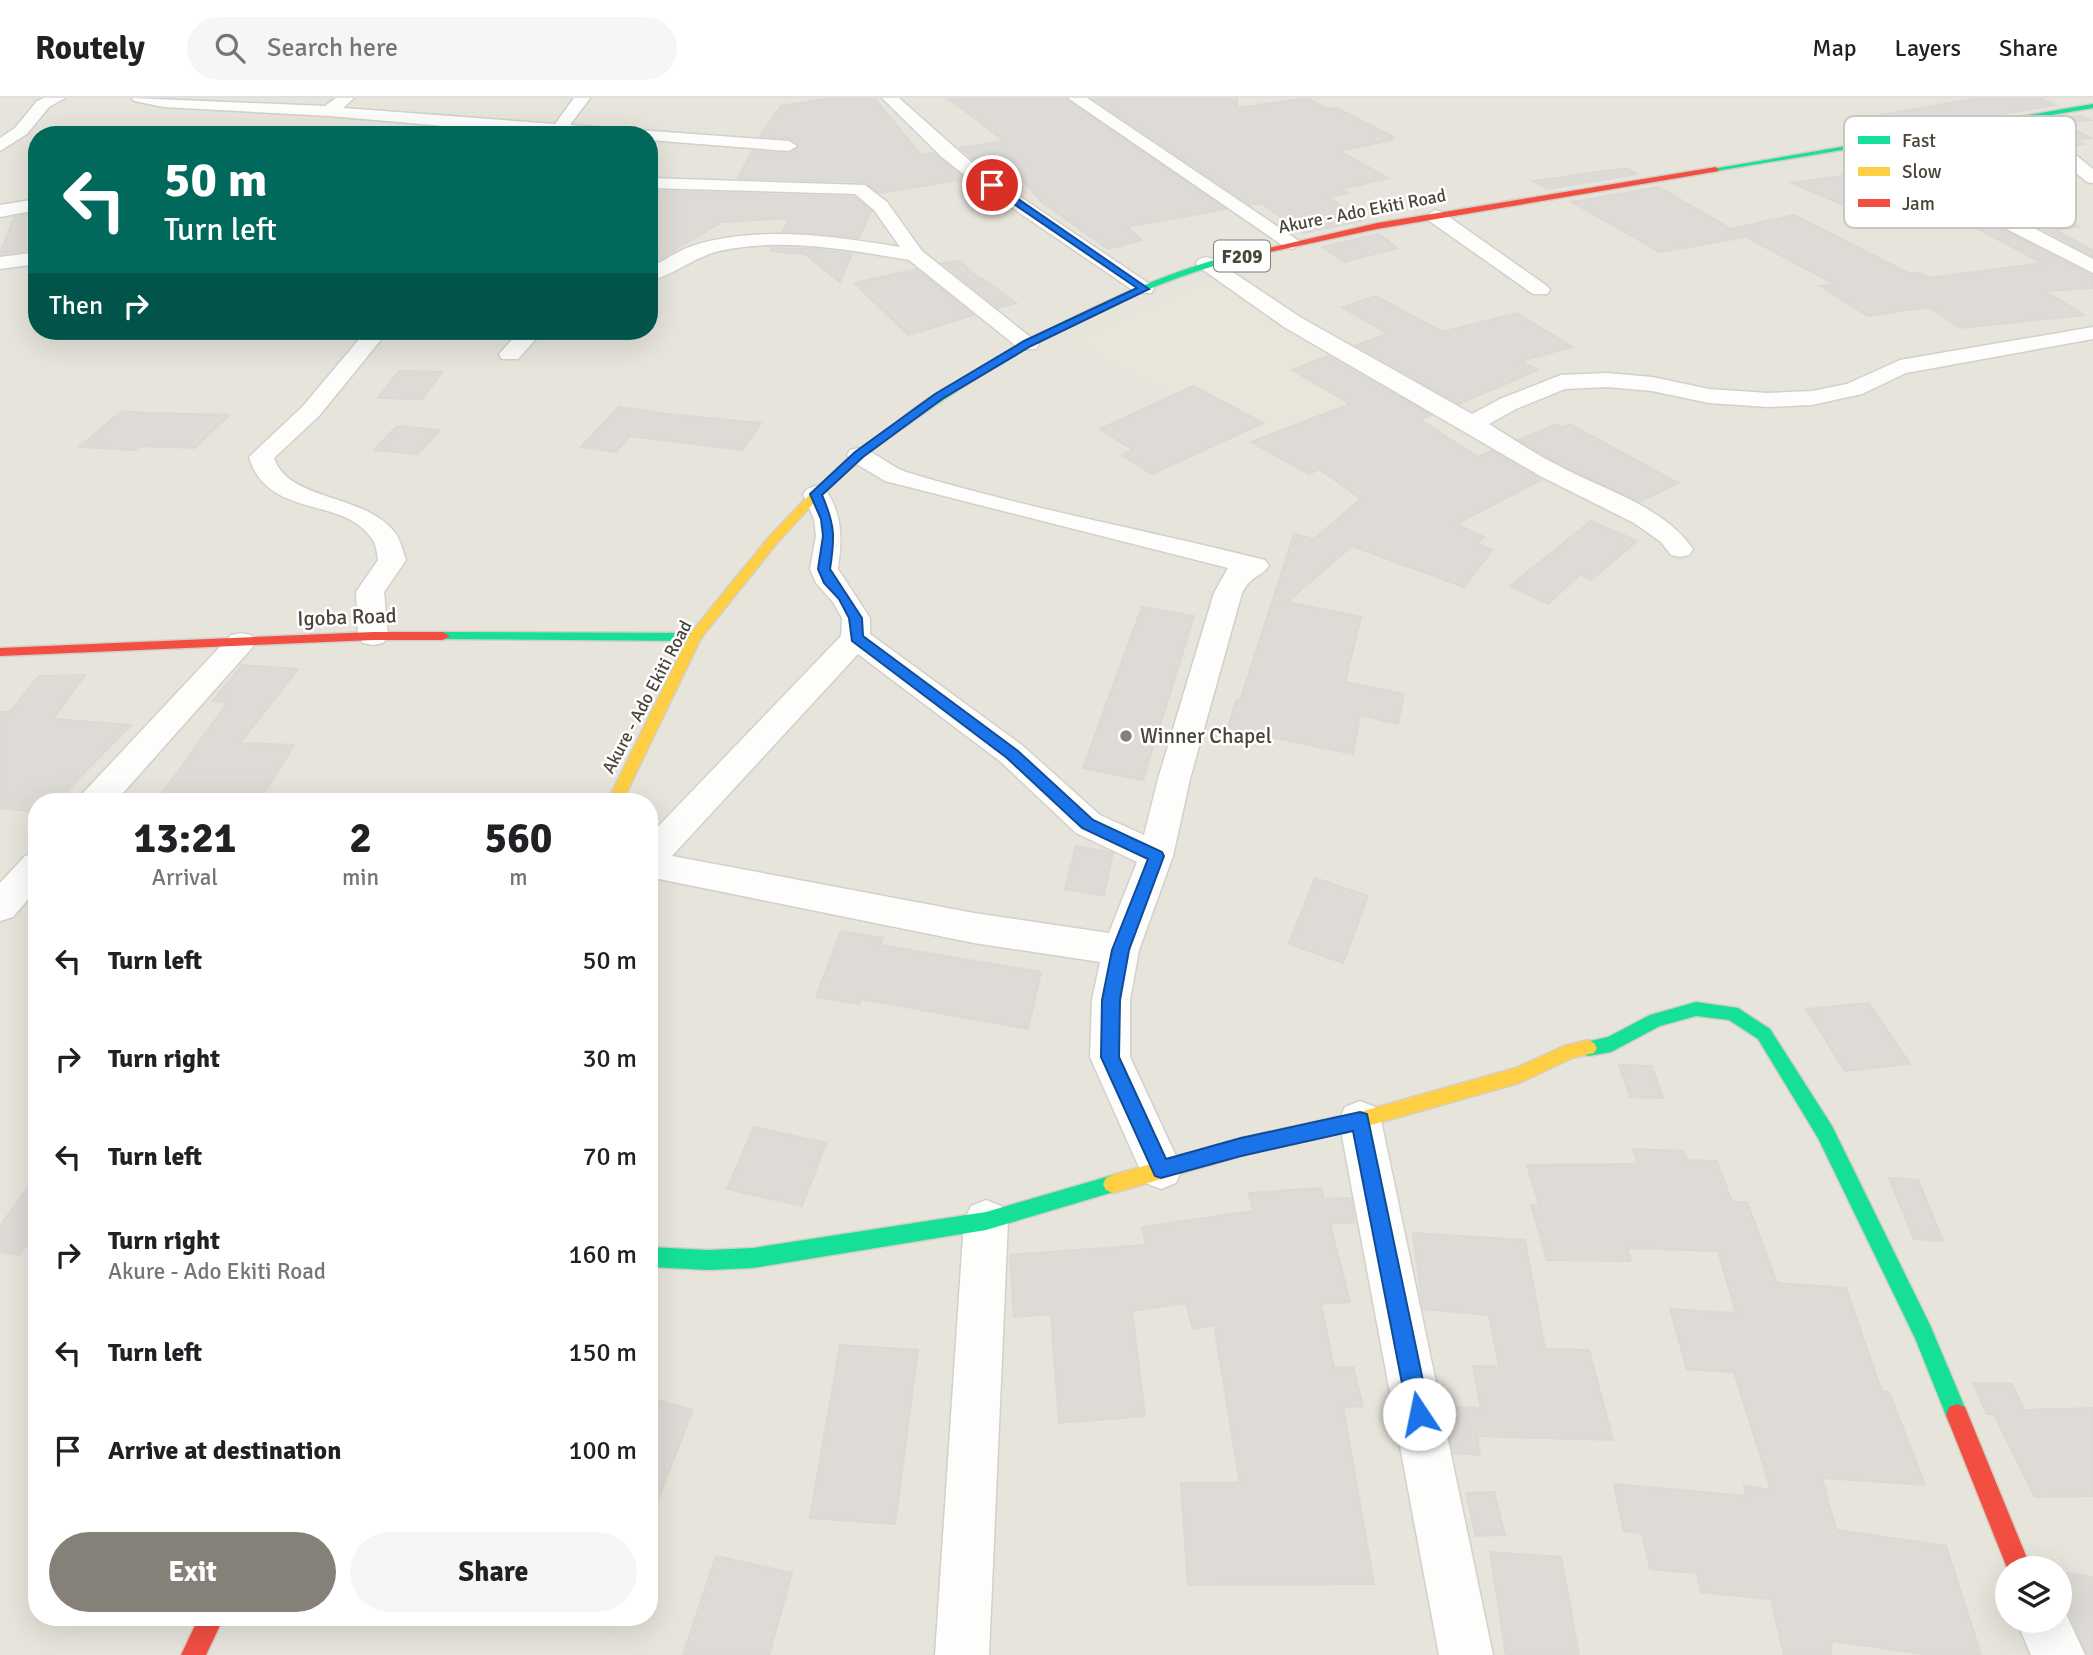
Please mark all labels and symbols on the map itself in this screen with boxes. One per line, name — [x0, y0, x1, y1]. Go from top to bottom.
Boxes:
legend — [1844, 116, 2076, 228]
text: Fast — [1902, 129, 1936, 153]
pin — [962, 155, 1022, 215]
text: Slow — [1902, 160, 1942, 184]
street label: Akure - Ado Ekiti Road — [1276, 184, 1448, 238]
text: Jam — [1902, 192, 1935, 216]
road number: F209 — [1214, 240, 1270, 272]
street label: Igoba Road — [297, 602, 397, 632]
street label: Akure - Ado Ekiti Road — [597, 617, 697, 777]
place label: Winner Chapel — [1140, 723, 1272, 749]
marker: Winner Chapel — [1118, 728, 1134, 744]
position arrow — [1382, 1377, 1456, 1451]

